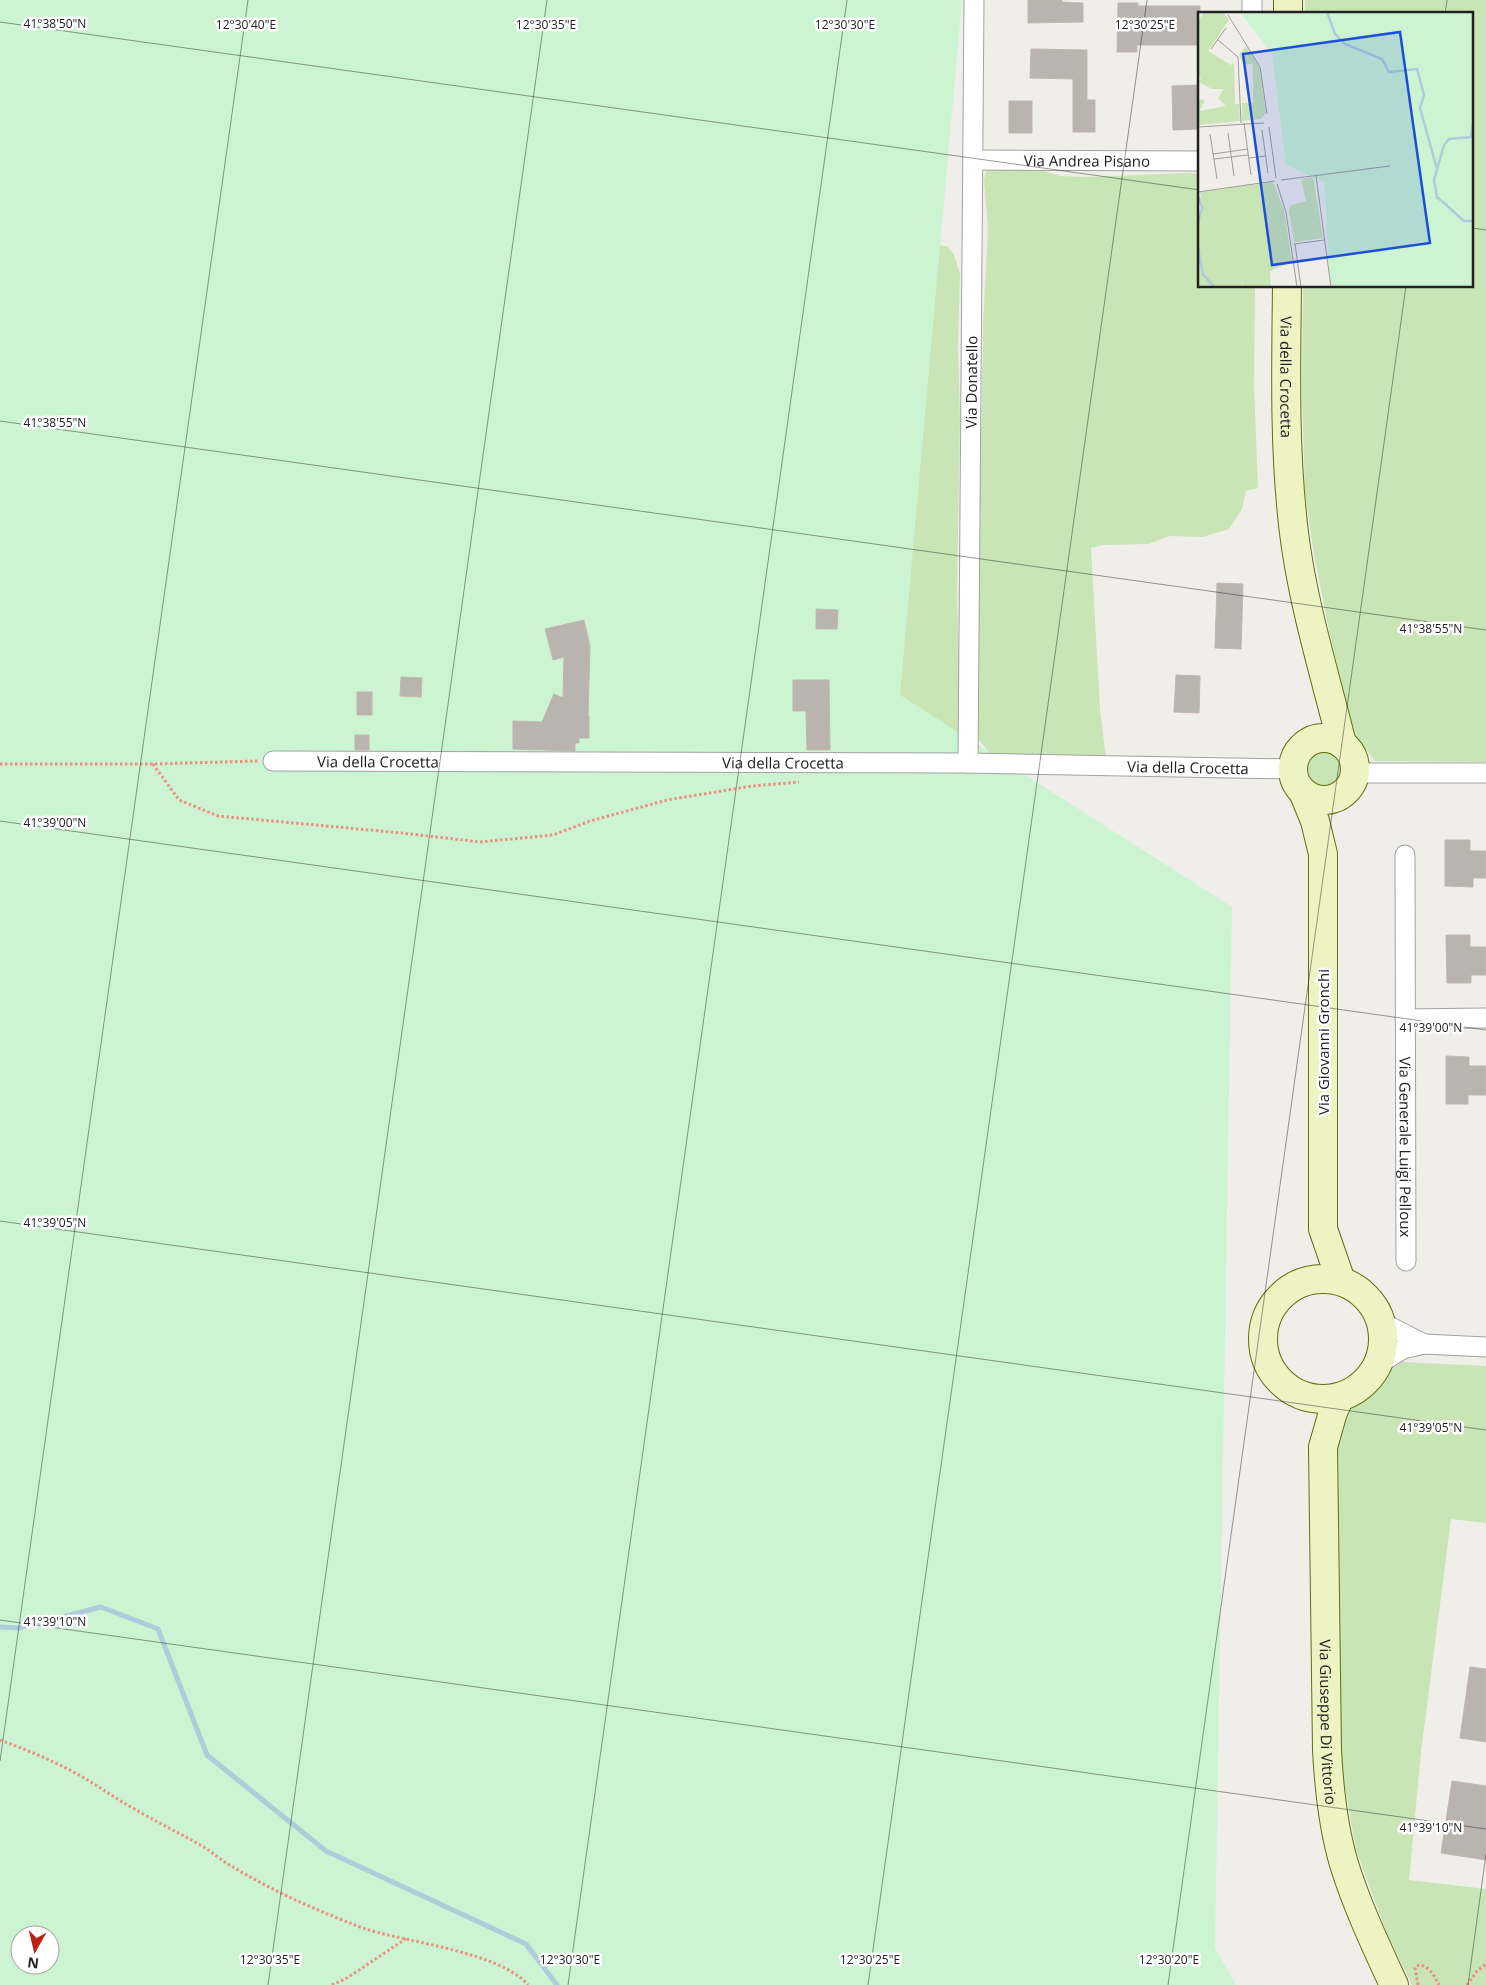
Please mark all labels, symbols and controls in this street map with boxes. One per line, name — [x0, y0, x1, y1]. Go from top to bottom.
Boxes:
inset map — [1198, 12, 1474, 288]
text: 41°38'50"N — [24, 15, 86, 32]
text: 12°30'40"E — [216, 16, 276, 33]
text: 12°30'35"E — [516, 16, 576, 33]
text: 12°30'30"E — [815, 16, 875, 33]
text: 12°30'25"E — [1115, 16, 1175, 33]
street label: Via Andrea Pisano — [1024, 150, 1150, 171]
street label: Via della Crocetta — [1276, 316, 1297, 438]
street label: Via Donatello — [961, 335, 981, 429]
text: 41°38'55"N — [24, 414, 86, 431]
text: 41°38'55"N — [1400, 620, 1462, 637]
street label: Via della Crocetta — [317, 751, 439, 771]
street label: Via della Crocetta — [722, 752, 844, 773]
street label: Via della Crocetta — [1127, 756, 1249, 778]
text: 41°39'00"N — [24, 814, 86, 831]
street label: Via Giovanni Gronchi — [1313, 969, 1333, 1115]
text: 41°39'00"N — [1400, 1019, 1462, 1036]
street label: Via Generale Luigi Pelloux — [1395, 1057, 1416, 1237]
text: 41°39'05"N — [24, 1214, 86, 1231]
text: 41°39'05"N — [1400, 1419, 1462, 1436]
text: 41°39'10"N — [24, 1613, 86, 1630]
street label: Via Giuseppe Di Vittorio — [1316, 1639, 1342, 1806]
text: 41°39'10"N — [1400, 1819, 1462, 1836]
north arrow — [10, 1925, 60, 1975]
text: 12°30'35"E — [240, 1951, 300, 1968]
text: 12°30'30"E — [540, 1951, 600, 1968]
text: 12°30'25"E — [840, 1951, 900, 1968]
text: 12°30'20"E — [1139, 1951, 1199, 1968]
text: N — [26, 1953, 40, 1974]

